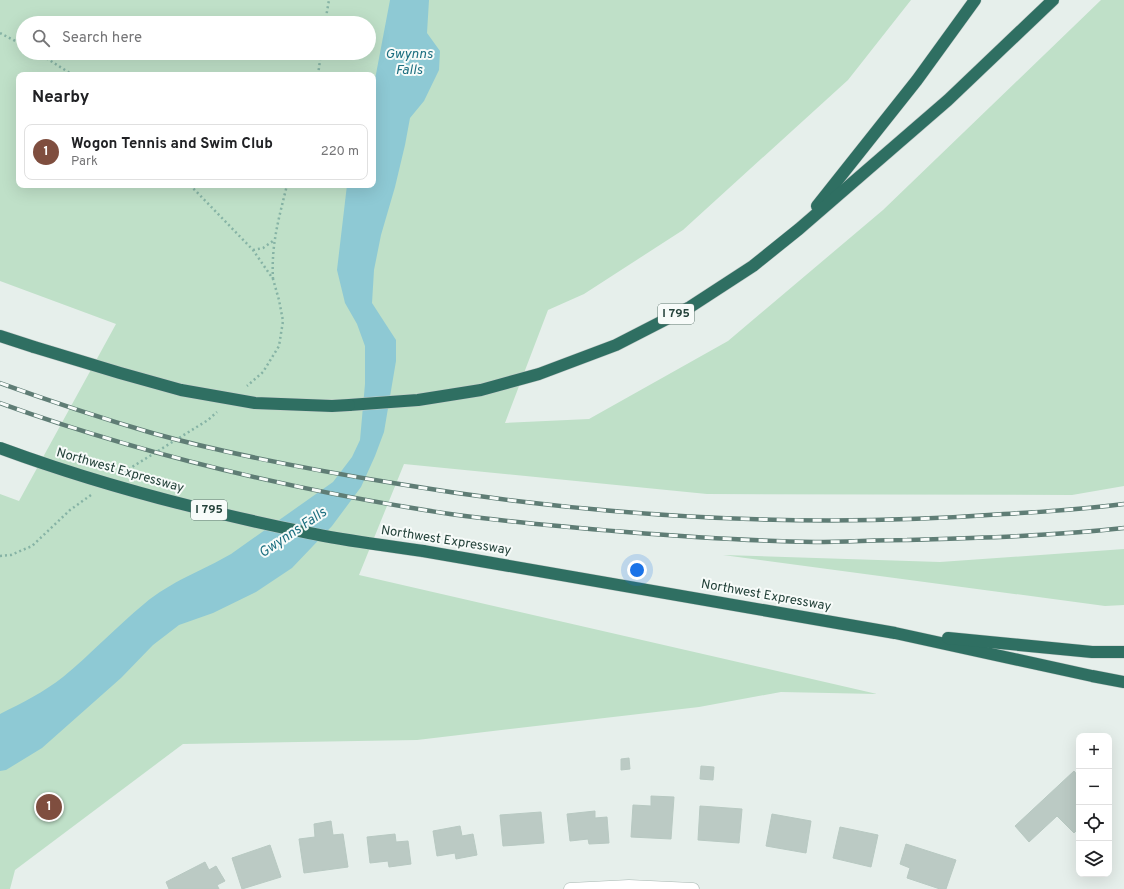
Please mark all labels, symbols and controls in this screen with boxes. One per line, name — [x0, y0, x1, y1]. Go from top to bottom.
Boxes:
search box — [16, 16, 376, 60]
icon: search — [30, 27, 52, 49]
text: Search here — [62, 29, 142, 48]
water label: Gwynns Falls — [385, 46, 433, 79]
text: Nearby — [32, 87, 89, 109]
text: Wogon Tennis and Swim Club — [71, 135, 273, 154]
text: 1 — [43, 144, 49, 160]
text: 220 m — [321, 144, 359, 160]
text: Park — [71, 154, 98, 170]
road number: I 795 — [658, 304, 694, 324]
street label: Northwest Expressway — [54, 445, 186, 497]
road number: I 795 — [191, 500, 227, 520]
water label: Gwynns Falls — [256, 504, 331, 562]
street label: Northwest Expressway — [380, 523, 512, 559]
your location — [627, 560, 647, 580]
street label: Northwest Expressway — [700, 577, 832, 615]
map controls — [1076, 733, 1112, 877]
button: + — [1076, 733, 1112, 769]
button: − — [1076, 769, 1112, 805]
pin: 1 — [36, 792, 62, 822]
button: locate — [1076, 805, 1112, 841]
button: layers — [1076, 841, 1112, 877]

